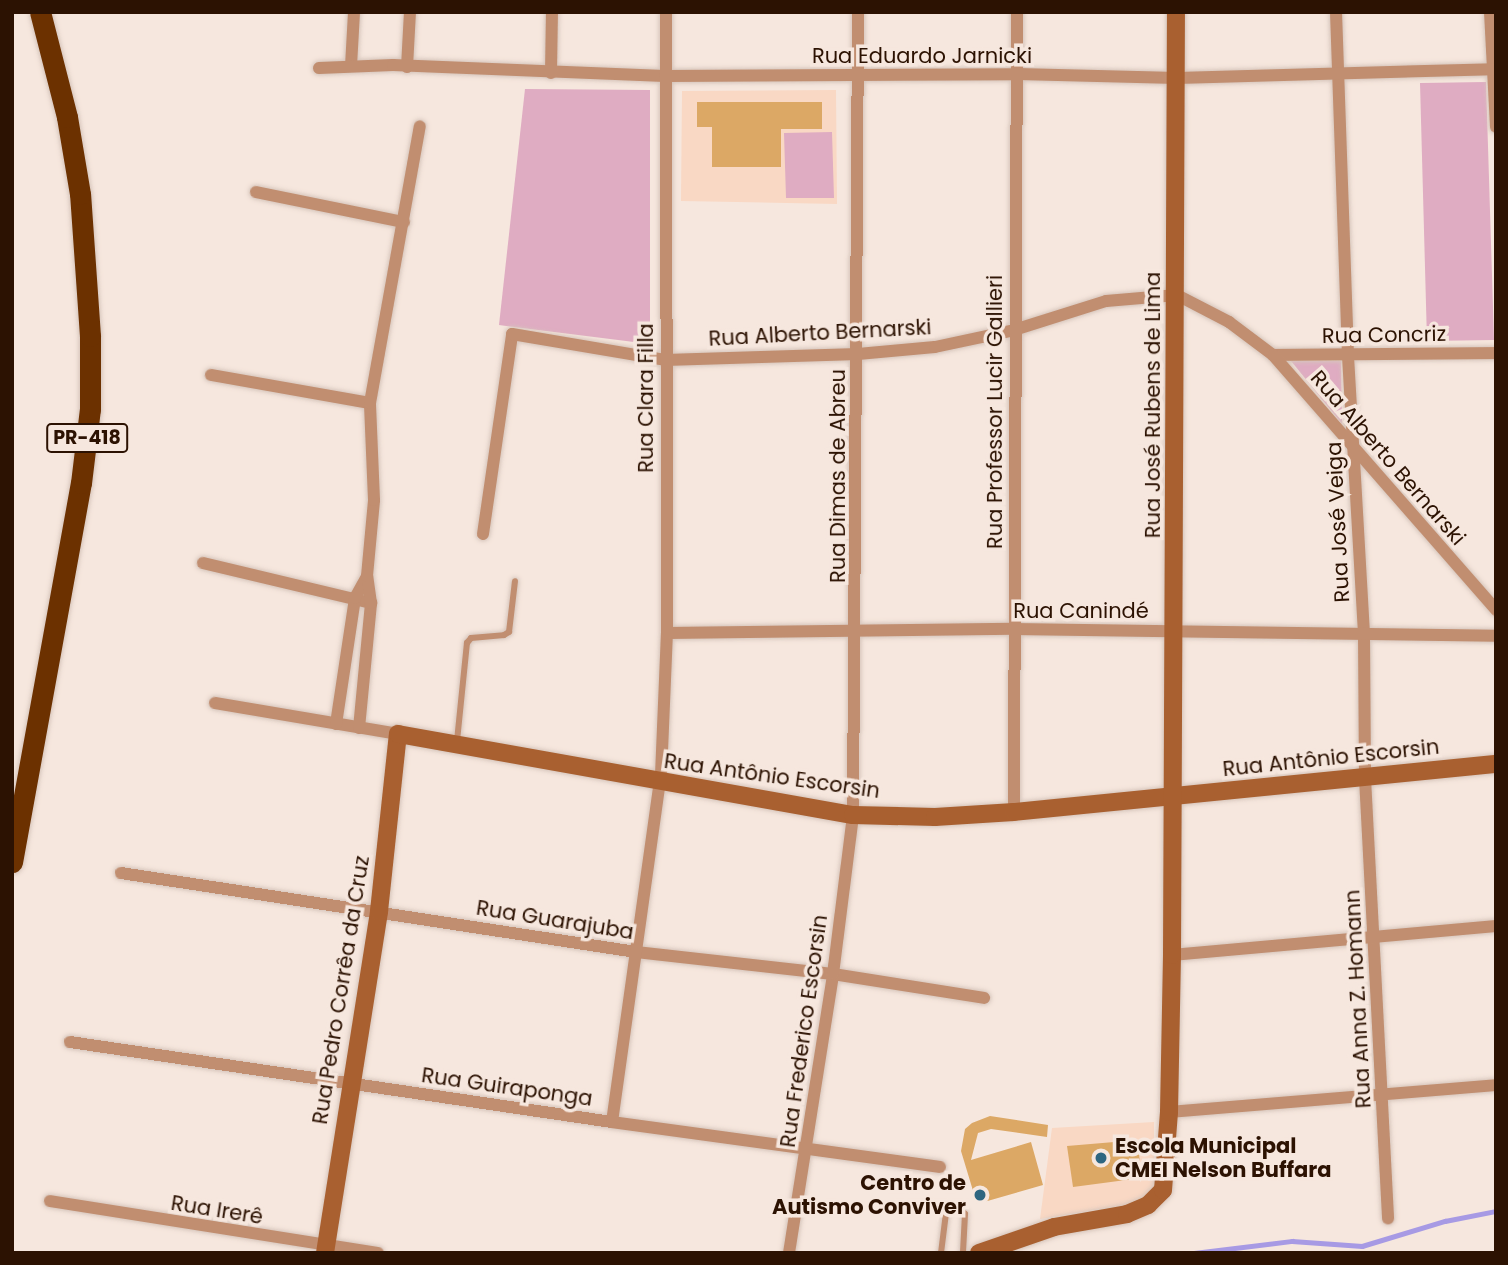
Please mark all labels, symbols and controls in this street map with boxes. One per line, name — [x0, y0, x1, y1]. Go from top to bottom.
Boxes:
street label: Rua Eduardo Jarnicki — [812, 43, 1032, 69]
street label: Rua José Rubens de Lima — [1140, 272, 1166, 538]
street label: Rua Professor Lucir Gallieri — [982, 275, 1008, 549]
street label: Rua Alberto Bernarski — [708, 315, 932, 351]
street label: Rua Concriz — [1322, 321, 1446, 349]
street label: Rua Clara Filla — [633, 323, 659, 473]
street label: Rua Alberto Bernarski — [1305, 366, 1471, 550]
street label: Rua Dimas de Abreu — [825, 369, 851, 583]
road number: PR-418 — [45, 422, 129, 453]
street label: Rua José Veiga — [1321, 441, 1355, 603]
street label: Rua Canindé — [1013, 598, 1149, 624]
street label: Rua Antônio Escorsin — [1221, 734, 1441, 782]
street label: Rua Antônio Escorsin — [662, 748, 882, 804]
street label: Rua Pedro Corrêa da Cruz — [307, 854, 375, 1126]
street label: Rua Anna Z. Homann — [1340, 889, 1376, 1109]
street label: Rua Guarajuba — [474, 895, 636, 945]
street label: Rua Frederico Escorsin — [775, 913, 833, 1149]
street label: Rua Guiraponga — [420, 1063, 594, 1111]
place label: Escola Municipal CMEI Nelson Buffara — [1115, 1133, 1332, 1183]
marker: Escola Municipal CMEI Nelson Buffara — [1093, 1150, 1109, 1166]
place label: Centro de Autismo Conviver — [772, 1170, 966, 1220]
marker: Centro de Autismo Conviver — [972, 1187, 988, 1203]
street label: Rua Irerê — [169, 1190, 265, 1230]

